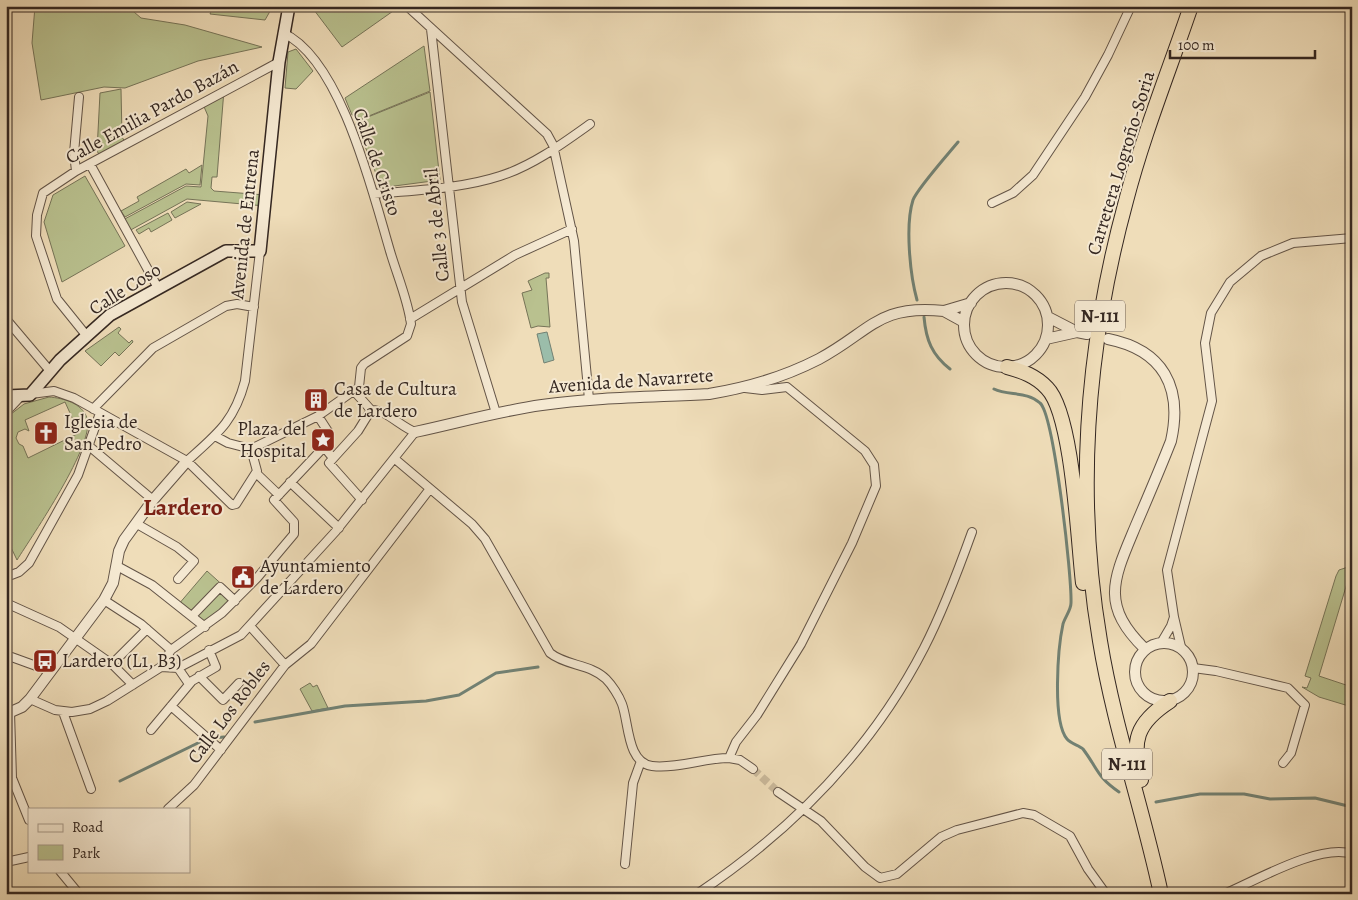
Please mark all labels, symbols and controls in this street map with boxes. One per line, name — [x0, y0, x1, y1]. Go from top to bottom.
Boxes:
scale bar — [1170, 28, 1316, 60]
text: 100 m — [1178, 35, 1215, 55]
street label: Calle Emilia Pardo Bazán — [61, 54, 243, 170]
street label: Carretera Logroño-Soria — [1081, 68, 1161, 258]
street label: Calle de Cristo — [346, 105, 408, 219]
street label: Avenida de Entrena — [224, 148, 266, 301]
street label: Calle 3 de Abril — [418, 167, 456, 283]
street label: Calle Coso — [84, 257, 166, 321]
road number: N-111 — [1075, 300, 1125, 332]
street label: Avenida de Navarrete — [547, 362, 714, 400]
place label: Casa de Cultura de Lardero — [334, 376, 457, 424]
building icon: Casa de Cultura de Lardero — [303, 387, 329, 413]
place label: Iglesia de San Pedro — [64, 409, 142, 457]
place label: Plaza del Hospital — [237, 416, 306, 464]
church icon: Iglesia de San Pedro — [33, 420, 59, 446]
place icon: Plaza del Hospital — [310, 427, 336, 453]
district label: Lardero — [143, 491, 223, 523]
place label: Ayuntamiento de Lardero — [259, 553, 371, 601]
public building icon: Ayuntamiento de Lardero — [230, 564, 256, 590]
bus stop icon: Lardero (L1, B3) — [32, 648, 58, 674]
place label: Lardero (L1, B3) — [62, 648, 181, 674]
street label: Calle Los Robles — [181, 655, 277, 769]
road number: N-111 — [1102, 749, 1152, 780]
legend — [28, 808, 190, 872]
text: Road — [72, 817, 104, 837]
text: Park — [72, 843, 101, 863]

